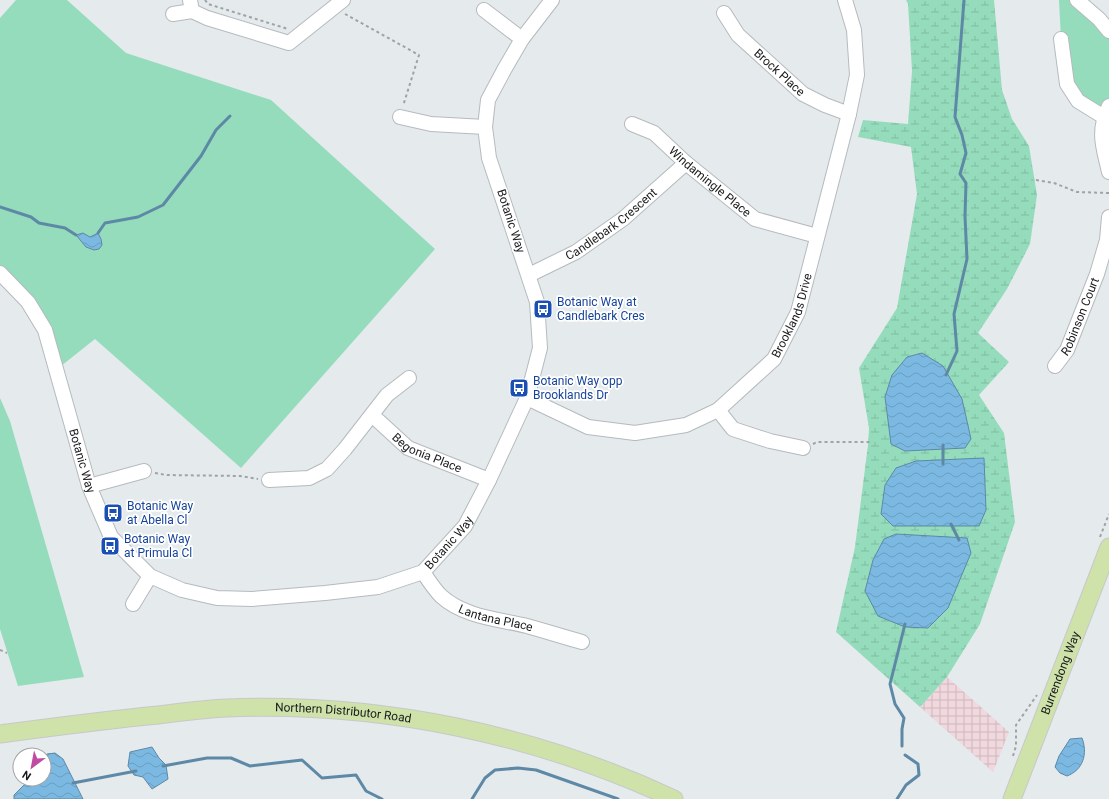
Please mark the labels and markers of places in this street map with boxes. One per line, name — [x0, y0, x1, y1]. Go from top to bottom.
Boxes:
place label: Botanic Way at Candlebark Cres — [557, 295, 645, 323]
bus stop icon: Botanic Way at Candlebark Cres — [532, 298, 554, 320]
place label: Botanic Way opp Brooklands Dr — [533, 374, 623, 402]
bus stop icon: Botanic Way opp Brooklands Dr — [508, 377, 530, 399]
place label: Botanic Way at Abella Cl — [127, 499, 193, 527]
bus stop icon: Botanic Way at Abella Cl — [102, 502, 124, 524]
place label: Botanic Way at Primula Cl — [124, 532, 192, 560]
bus stop icon: Botanic Way at Primula Cl — [99, 535, 121, 557]

